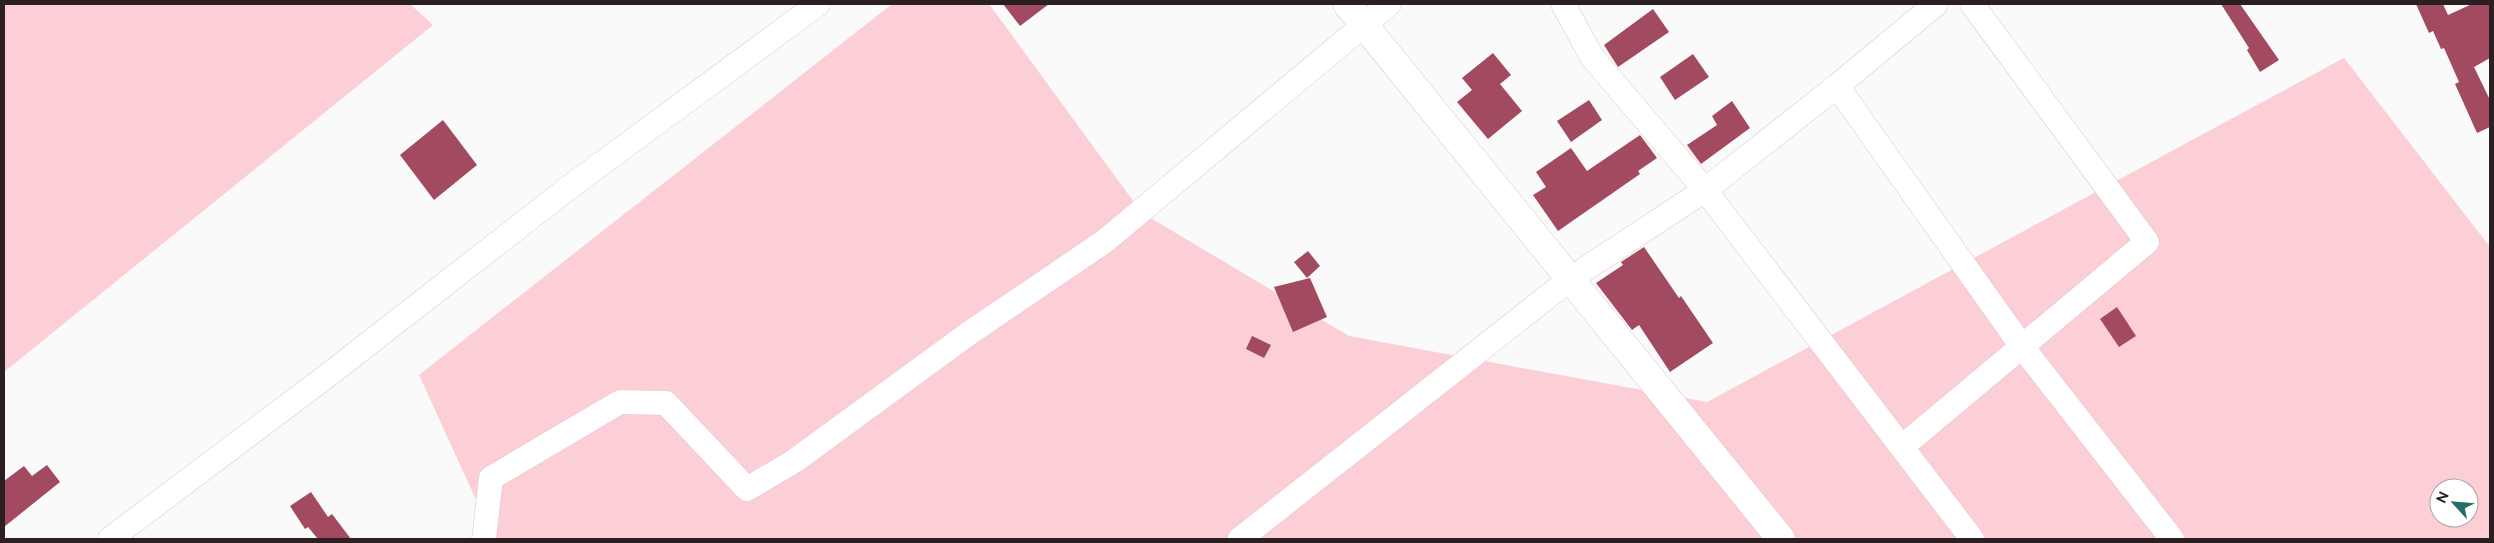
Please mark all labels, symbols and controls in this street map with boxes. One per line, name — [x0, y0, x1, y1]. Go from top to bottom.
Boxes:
north arrow — [2429, 478, 2479, 528]
text: N — [2433, 489, 2452, 506]

